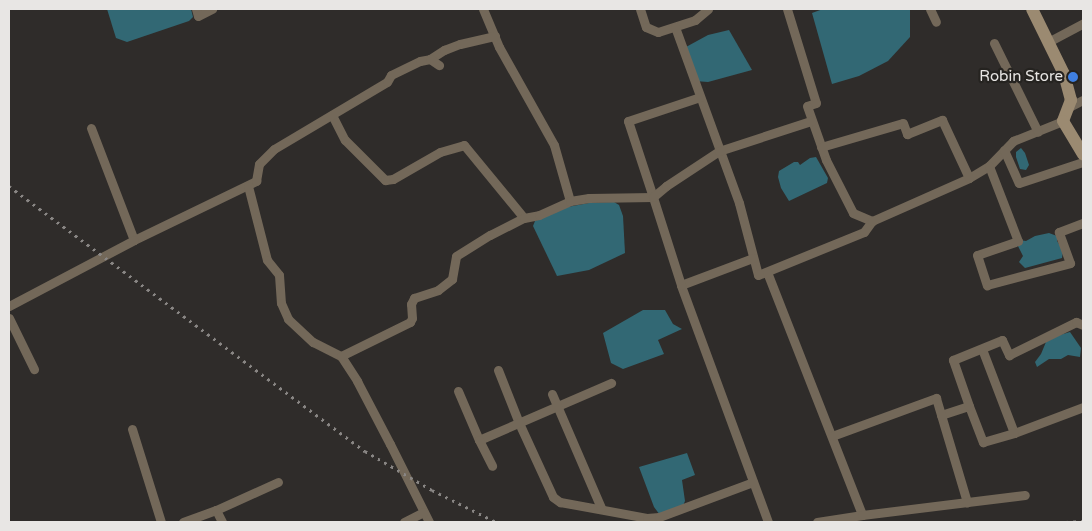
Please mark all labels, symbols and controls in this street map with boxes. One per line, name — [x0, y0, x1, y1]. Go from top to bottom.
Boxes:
place label: Robin Store — [979, 68, 1063, 86]
marker: Robin Store — [1067, 71, 1079, 83]

